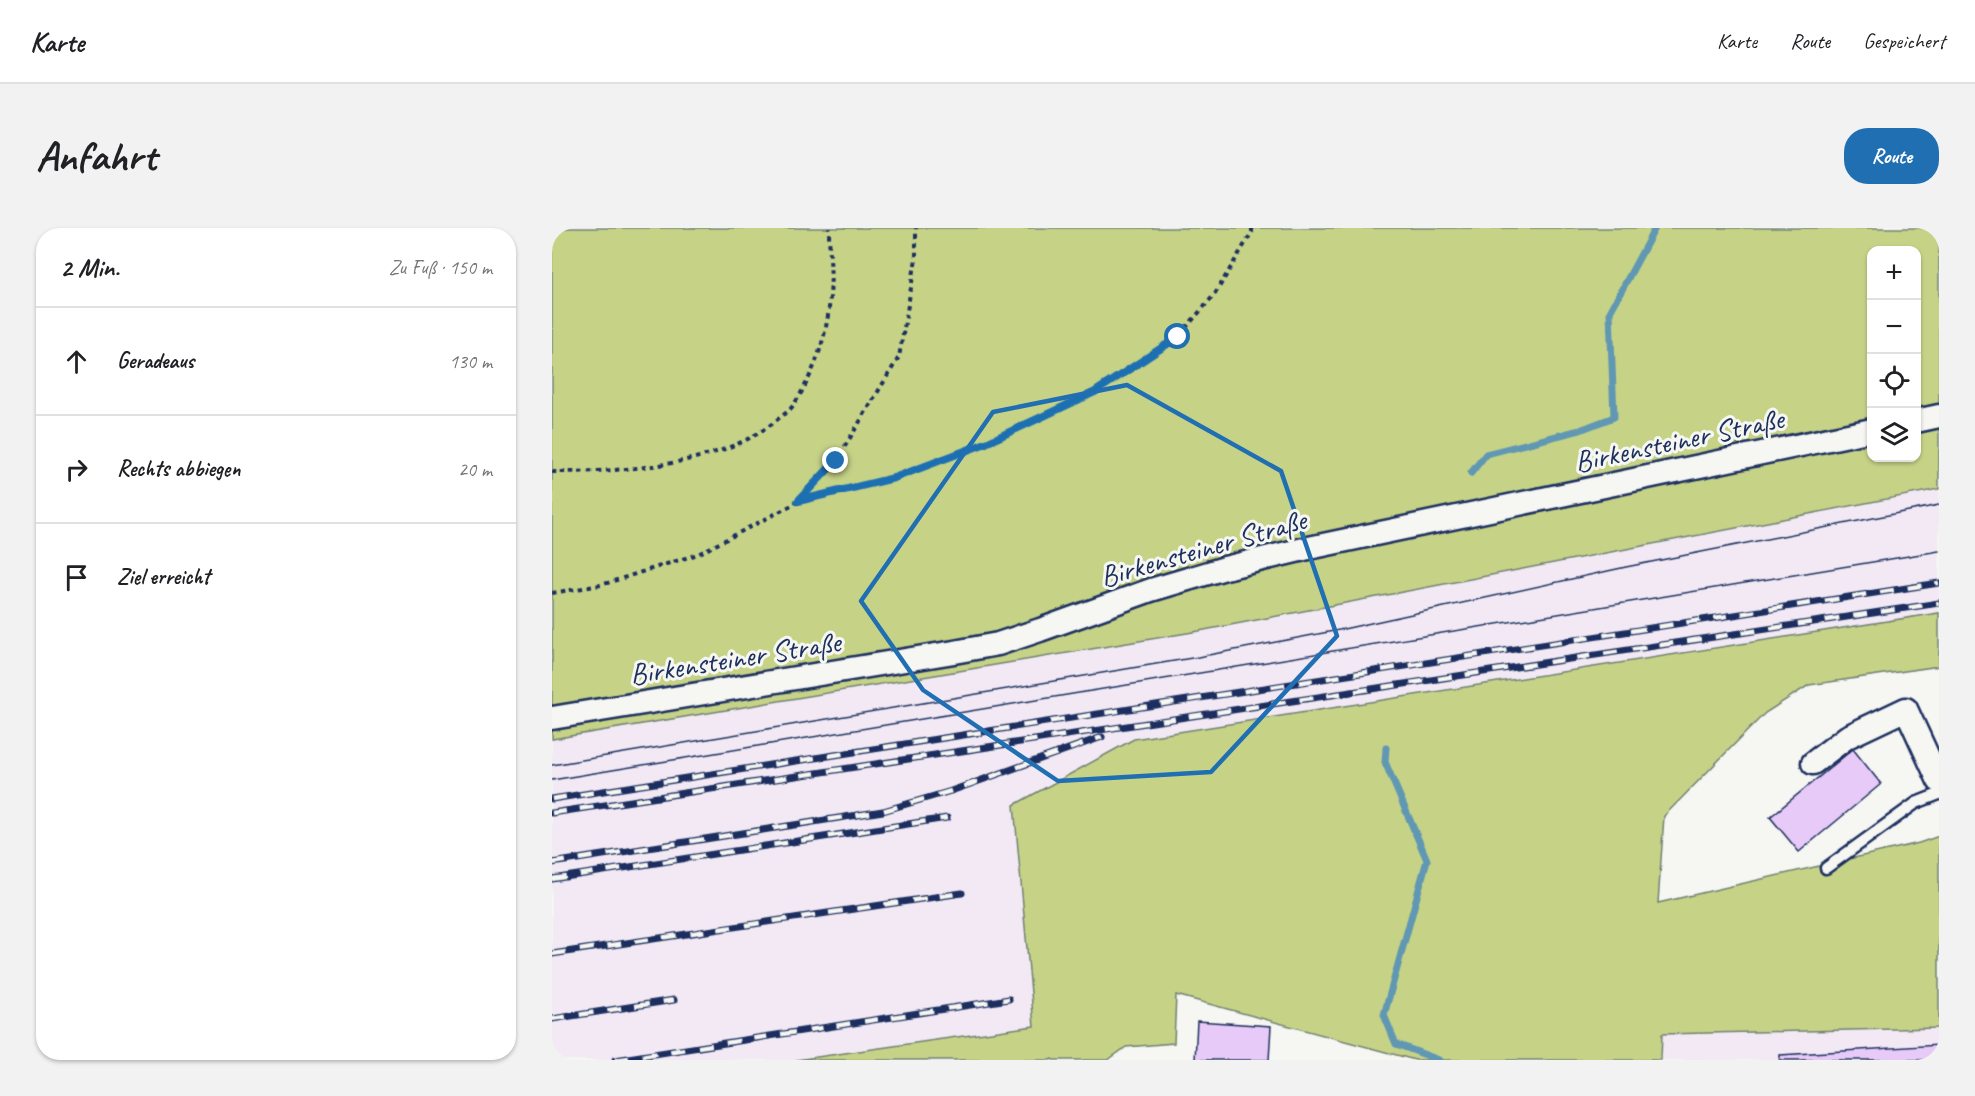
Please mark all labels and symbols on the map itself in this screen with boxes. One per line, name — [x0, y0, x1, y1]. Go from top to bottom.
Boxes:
route start — [1164, 323, 1190, 349]
street label: Birkensteiner Straße — [1571, 399, 1789, 481]
route end — [822, 447, 848, 473]
street label: Birkensteiner Straße — [1096, 500, 1313, 596]
street label: Birkensteiner Straße — [627, 622, 845, 693]

